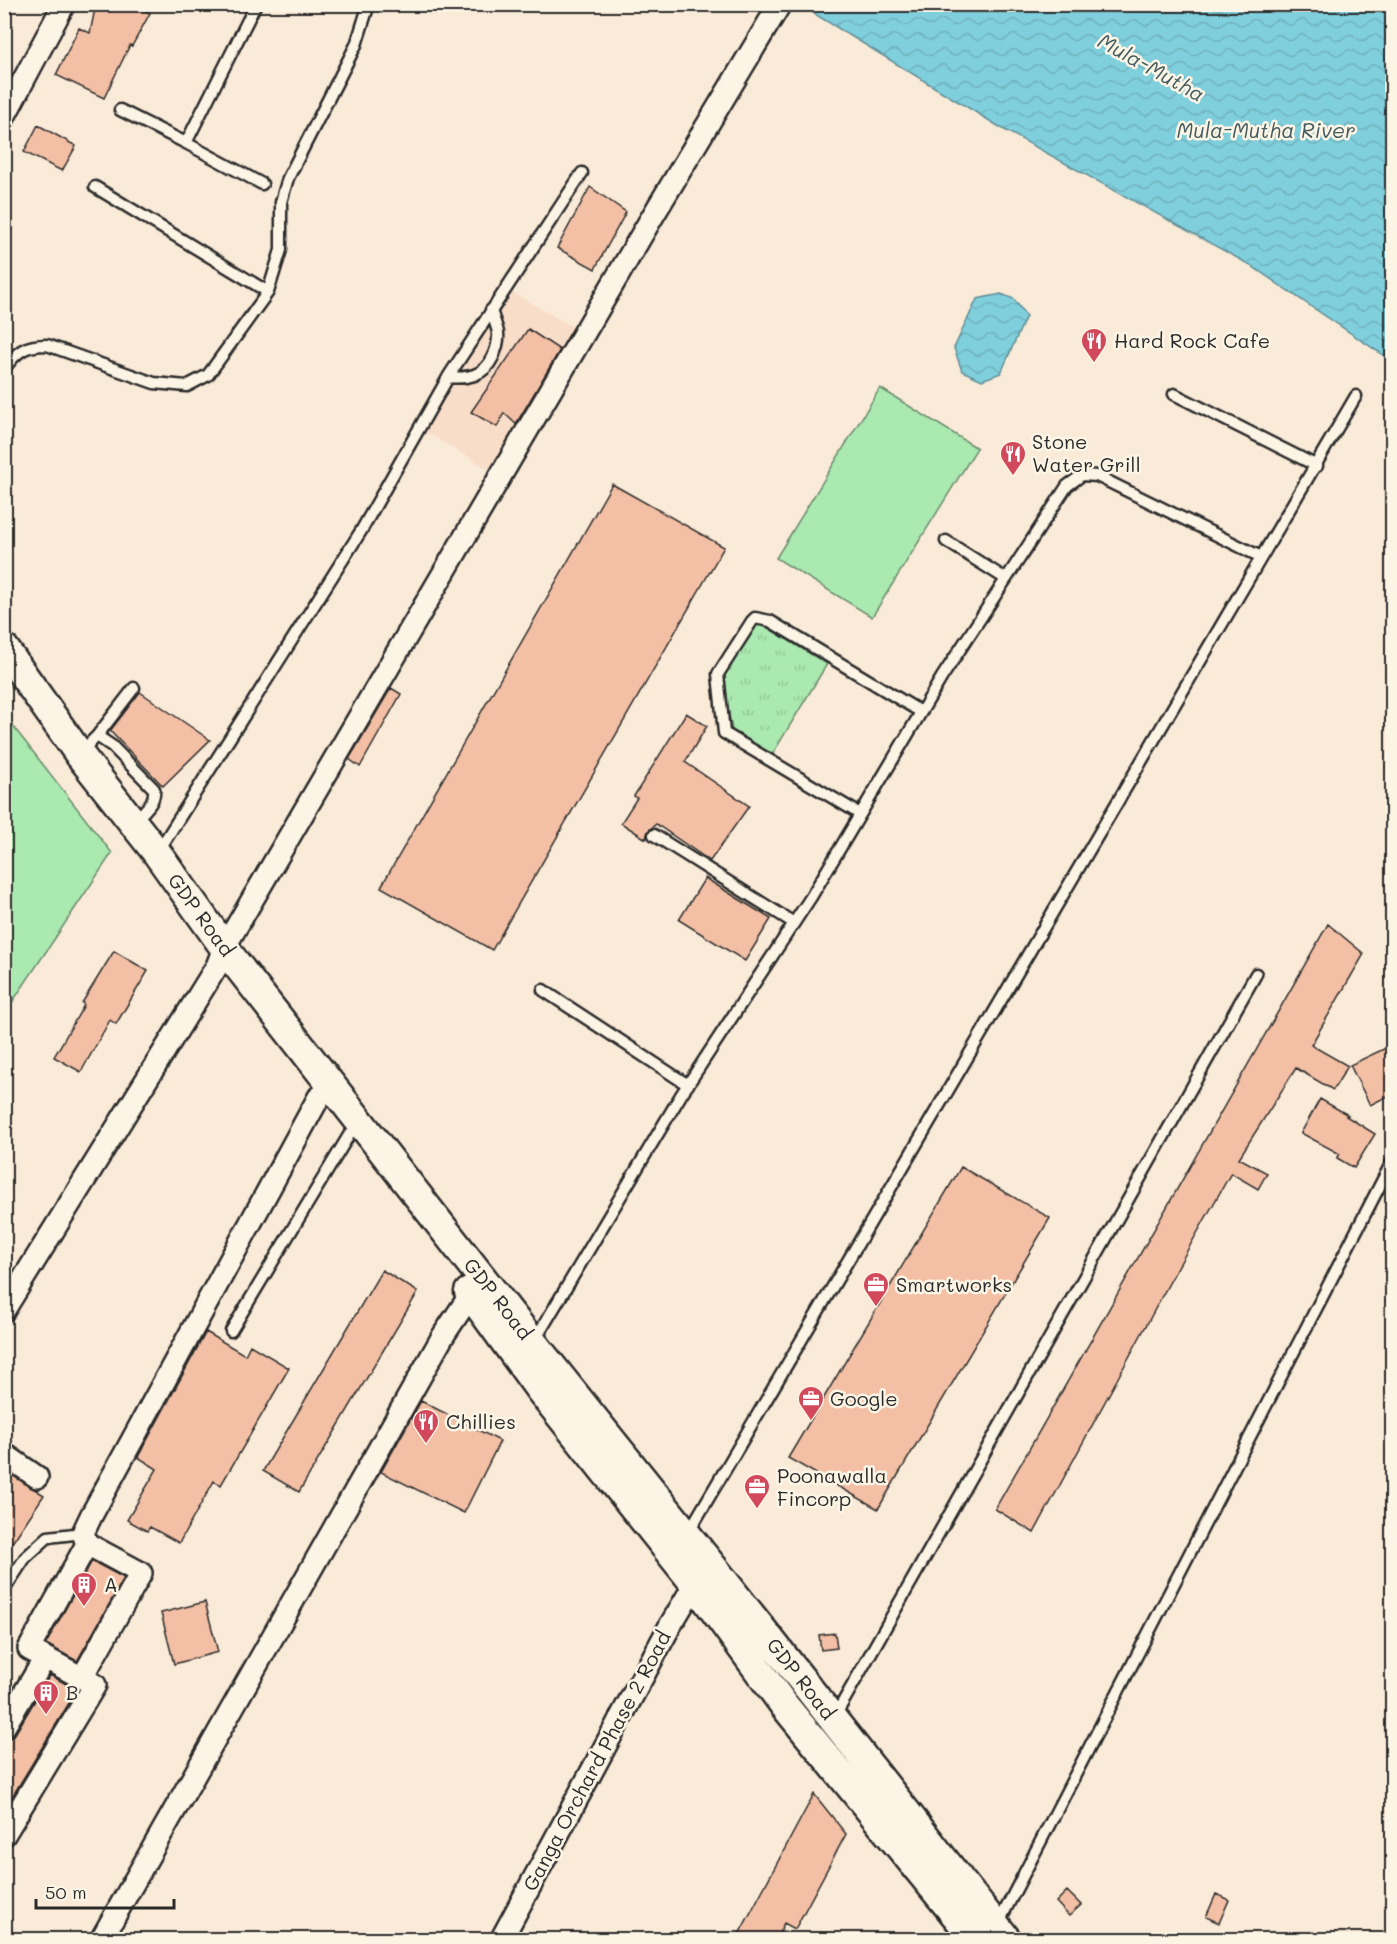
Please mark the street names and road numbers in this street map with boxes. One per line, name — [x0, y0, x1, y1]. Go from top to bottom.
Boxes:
street label: GDP Road — [163, 868, 241, 961]
street label: GDP Road — [459, 1252, 539, 1345]
street label: Ganga Orchard Phase 2 Road — [516, 1626, 676, 1895]
street label: GDP Road — [762, 1632, 842, 1725]

